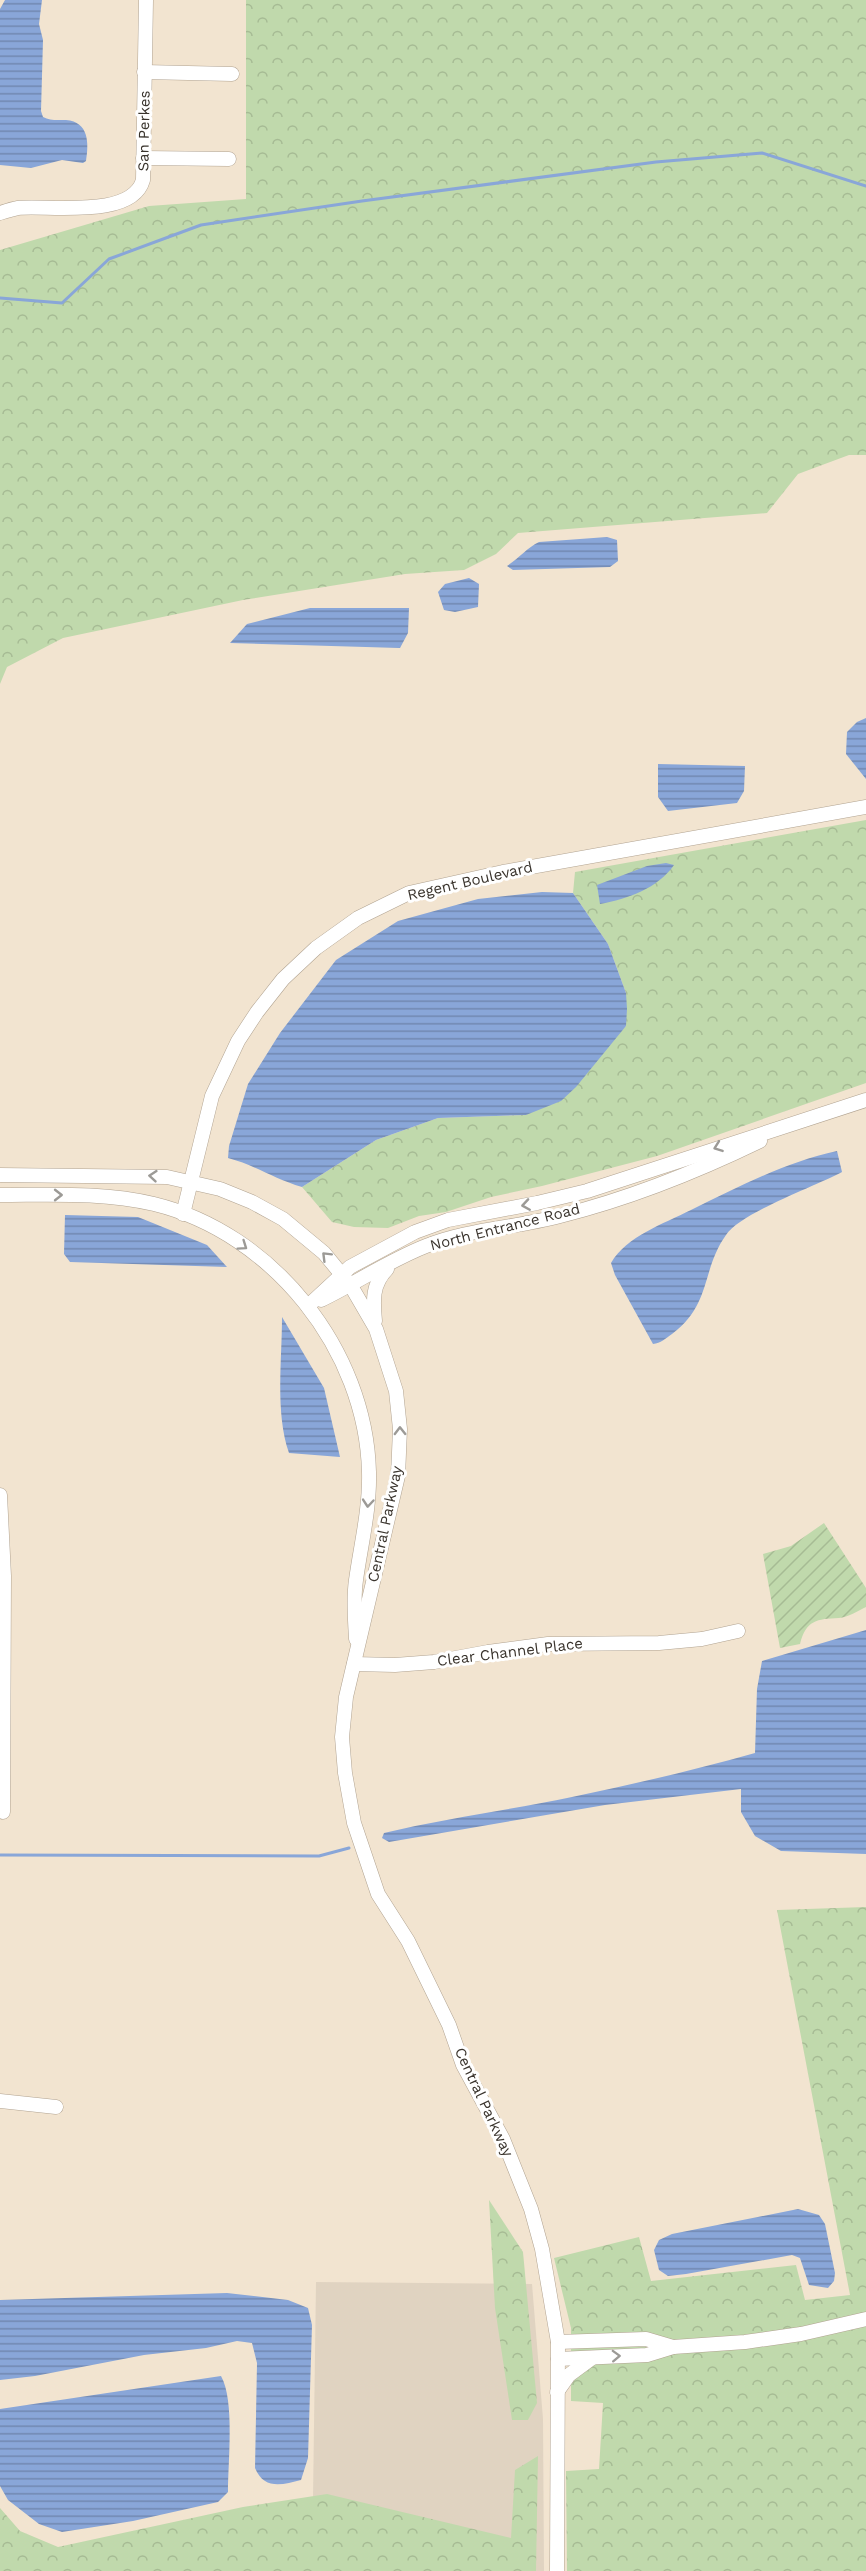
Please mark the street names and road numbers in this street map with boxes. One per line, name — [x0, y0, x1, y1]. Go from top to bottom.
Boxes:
street label: San Perkes — [134, 90, 154, 172]
street label: Regent Boulevard — [406, 858, 534, 904]
street label: North Entrance Road — [428, 1200, 582, 1254]
street label: Central Parkway — [364, 1464, 406, 1584]
street label: Clear Channel Place — [436, 1634, 584, 1670]
street label: Central Parkway — [451, 2045, 517, 2160]

